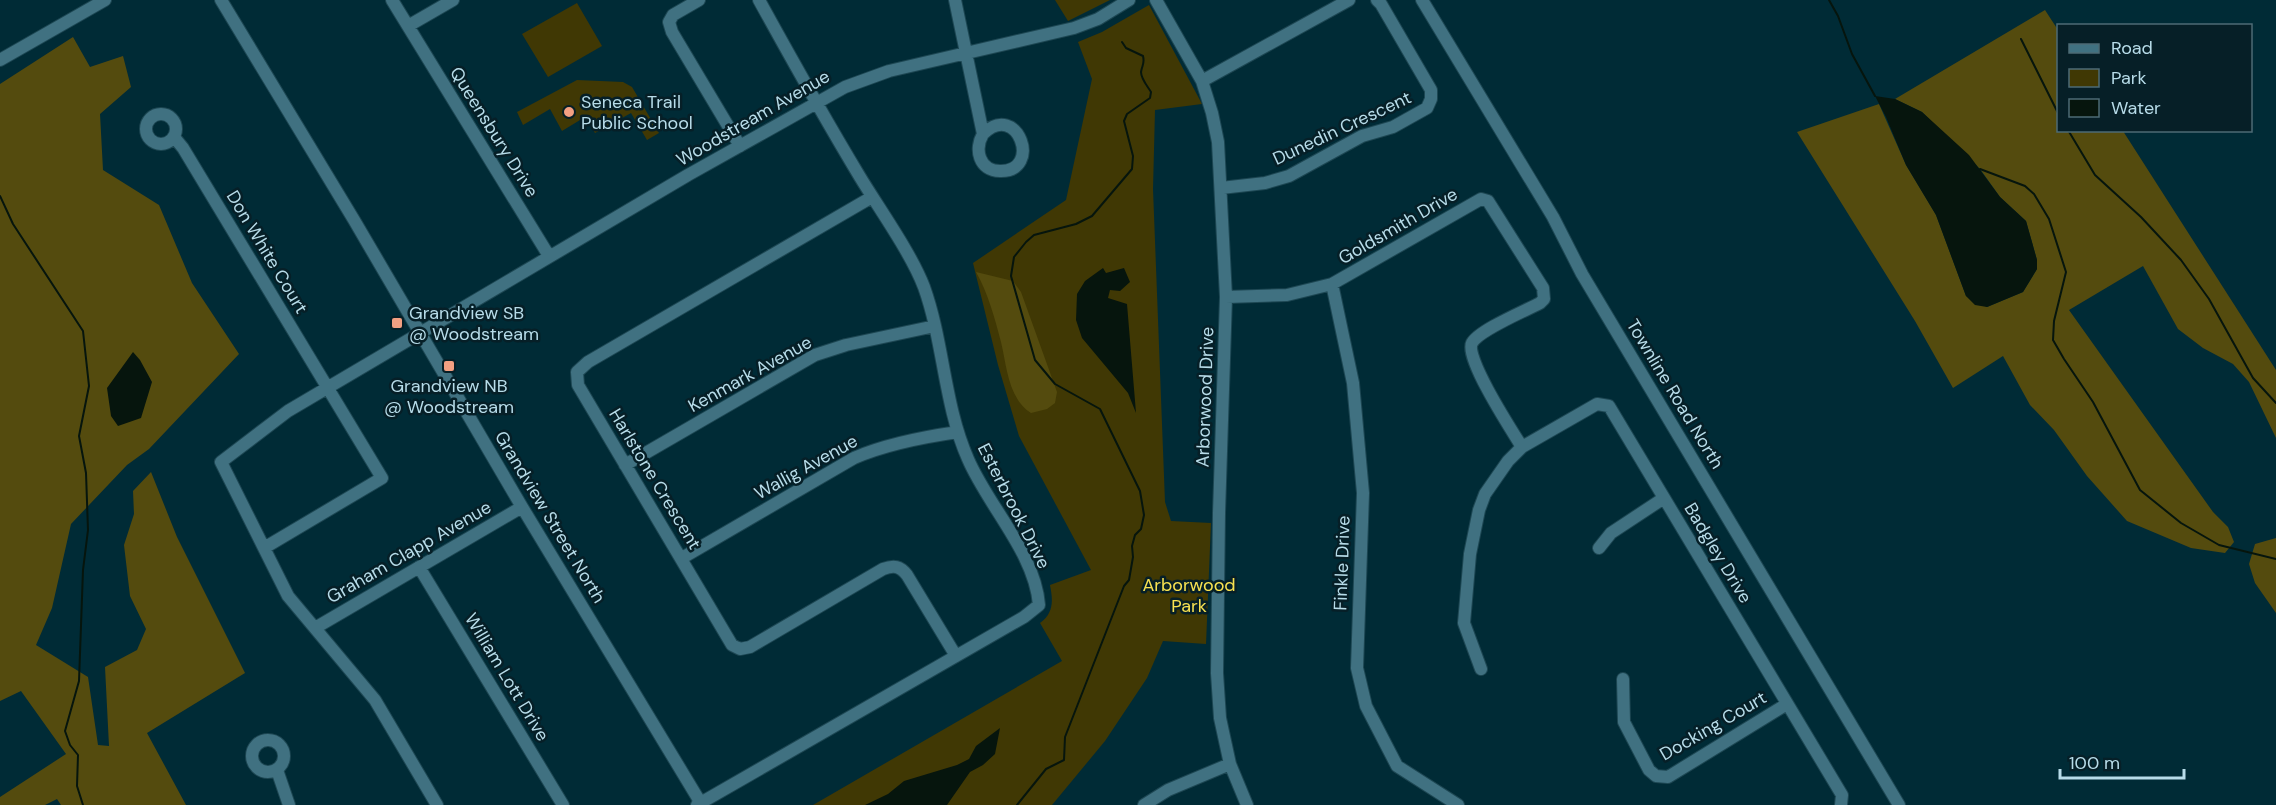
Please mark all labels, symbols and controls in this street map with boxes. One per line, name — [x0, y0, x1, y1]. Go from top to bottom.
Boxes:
legend — [2057, 24, 2252, 132]
text: Road — [2111, 36, 2153, 60]
street label: Queensbury Drive — [444, 62, 544, 202]
street label: Woodstream Avenue — [672, 64, 834, 172]
text: Park — [2111, 66, 2147, 90]
street label: Dunedin Crescent — [1269, 85, 1415, 171]
place label: Seneca Trail Public School — [581, 90, 693, 135]
text: Water — [2111, 96, 2161, 120]
marker: Seneca Trail Public School — [562, 105, 576, 119]
street label: Goldsmith Drive — [1334, 182, 1462, 270]
street label: Don White Court — [221, 186, 313, 318]
place label: Grandview SB @ Woodstream — [409, 301, 539, 346]
street label: Townline Road North — [1621, 315, 1729, 473]
marker: Grandview SB @ Woodstream — [390, 316, 404, 330]
street label: Arborwood Drive — [1191, 326, 1219, 468]
street label: Kenmark Avenue — [684, 330, 816, 418]
marker: Grandview NB @ Woodstream — [442, 359, 456, 373]
place label: Grandview NB @ Woodstream — [384, 374, 514, 419]
street label: Harlstone Crescent — [603, 404, 707, 554]
street label: Grandview Street North — [489, 426, 611, 608]
street label: Wallig Avenue — [750, 429, 862, 505]
street label: Esterbrook Drive — [972, 439, 1056, 573]
street label: Graham Clapp Avenue — [322, 495, 496, 609]
street label: Badgley Drive — [1679, 498, 1757, 608]
street label: Finkle Drive — [1328, 515, 1356, 611]
park label: Arborwood Park — [1142, 573, 1236, 618]
street label: William Lott Drive — [459, 608, 555, 746]
street label: Docking Court — [1655, 686, 1771, 766]
scale bar — [2060, 742, 2184, 780]
text: 100 m — [2069, 751, 2120, 775]

